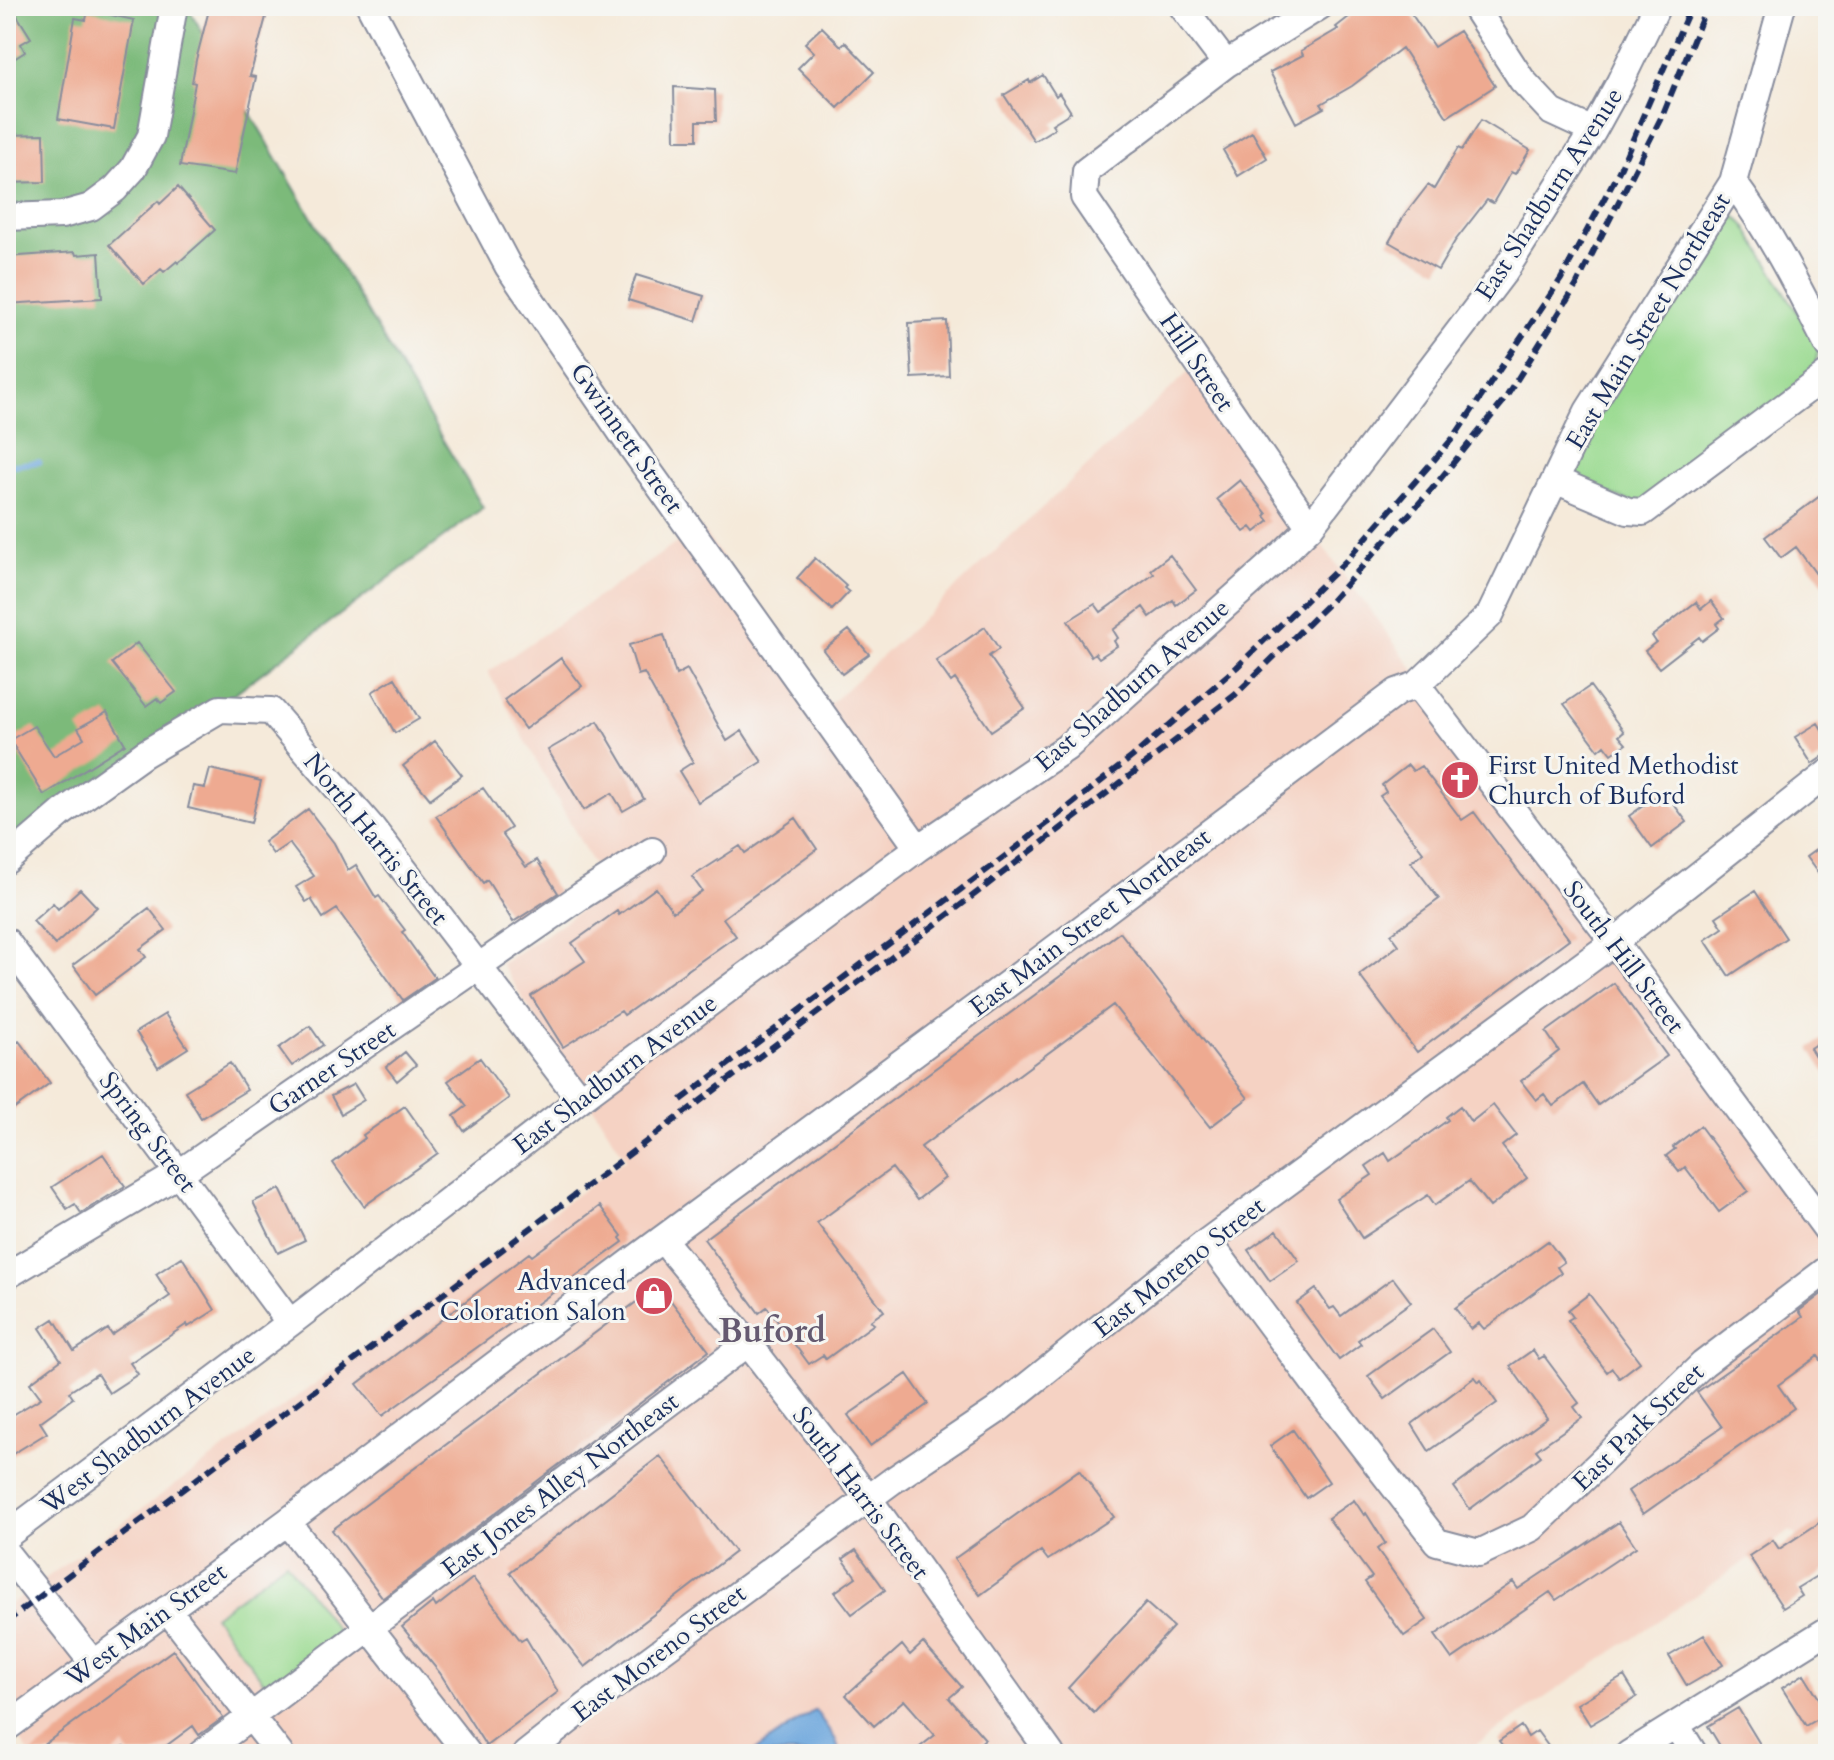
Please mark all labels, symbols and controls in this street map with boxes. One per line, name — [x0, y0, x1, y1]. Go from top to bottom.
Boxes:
street label: East Shadburn Avenue — [1467, 81, 1631, 307]
street label: East Main Street Northeast — [1557, 186, 1739, 456]
street label: Hill Street — [1151, 306, 1243, 418]
street label: Gwinnett Street — [562, 356, 692, 520]
street label: East Shadburn Avenue — [1027, 591, 1237, 779]
street label: North Harris Street — [295, 745, 457, 933]
place label: First United Methodist Church of Buford — [1488, 748, 1739, 813]
church icon: First United Methodist Church of Buford — [1439, 759, 1481, 801]
street label: East Main Street Northeast — [962, 820, 1218, 1024]
street label: South Hill Street — [1555, 874, 1693, 1040]
street label: East Shadburn Avenue — [506, 986, 724, 1162]
street label: Garner Street — [261, 1012, 403, 1124]
street label: Spring Street — [91, 1065, 205, 1199]
street label: East Moreno Street — [1086, 1189, 1272, 1345]
place label: Advanced Coloration Salon — [440, 1264, 626, 1329]
shop icon: Advanced Coloration Salon — [633, 1275, 675, 1317]
district label: Buford — [718, 1308, 826, 1354]
street label: West Shadburn Avenue — [33, 1338, 263, 1523]
street label: East Park Street — [1564, 1355, 1712, 1499]
street label: East Jones Alley Northeast — [434, 1384, 686, 1586]
street label: South Harris Street — [784, 1399, 938, 1587]
street label: West Main Street — [57, 1554, 234, 1696]
street label: East Moreno Street — [565, 1576, 753, 1730]

